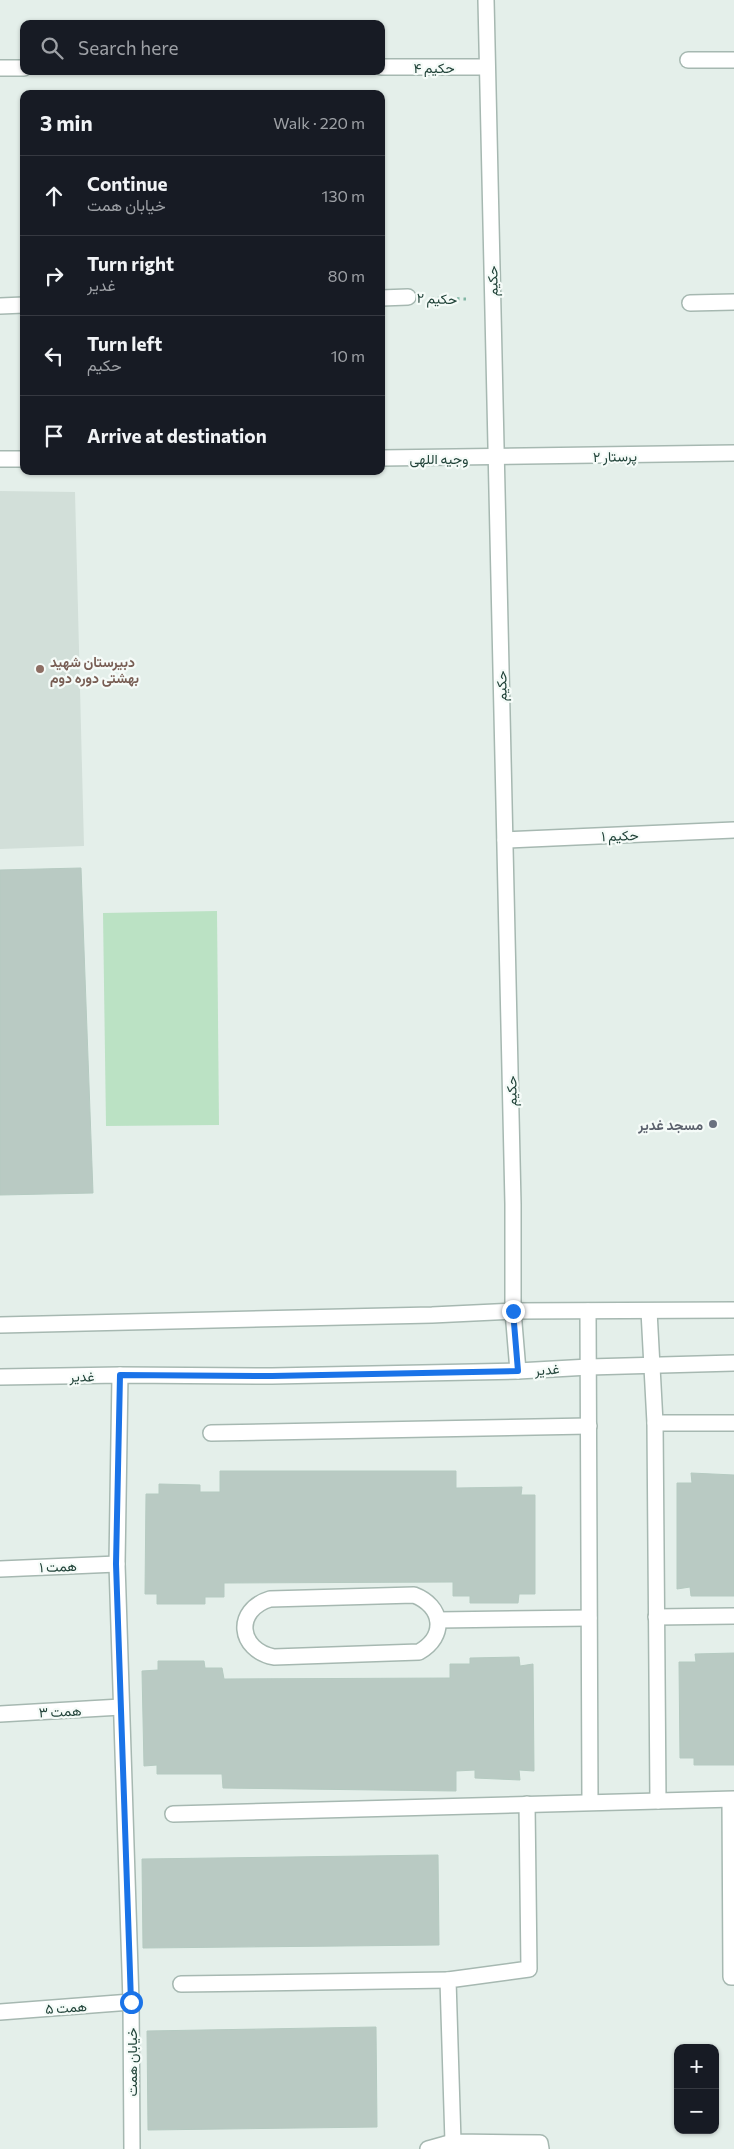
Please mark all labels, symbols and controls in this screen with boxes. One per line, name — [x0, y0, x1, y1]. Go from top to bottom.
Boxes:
search box — [20, 20, 385, 75]
icon: search — [38, 34, 66, 62]
text: Search here — [78, 36, 178, 59]
street label: حکیم ۴ — [413, 59, 455, 77]
text: 3 min — [40, 110, 93, 135]
text: Walk · 220 m — [273, 113, 365, 132]
text: Continue — [87, 172, 167, 195]
icon: ahead — [40, 182, 68, 210]
text: 130 m — [322, 186, 365, 205]
text: خیابان همت — [87, 195, 166, 214]
text: Turn right — [87, 252, 174, 275]
icon: right — [40, 262, 68, 290]
text: 80 m — [328, 266, 365, 285]
street label: حکیم — [483, 266, 502, 296]
text: غدیر — [87, 275, 116, 294]
street label: حکیم ۲ — [416, 289, 458, 308]
text: Turn left — [87, 332, 162, 355]
icon: left — [40, 342, 68, 370]
text: 10 m — [331, 346, 365, 365]
text: حکیم — [87, 355, 122, 374]
icon: arrive — [40, 422, 68, 450]
text: Arrive at destination — [87, 424, 267, 447]
street label: پرستار ۲ — [593, 447, 637, 467]
street label: وجیه اللهی — [410, 450, 468, 468]
place label: دبیرستان شهید بهشتی دوره دوم — [50, 653, 139, 687]
marker: دبیرستان شهید بهشتی دوره دوم — [34, 663, 46, 675]
street label: حکیم — [492, 671, 511, 701]
street label: حکیم ۱ — [601, 826, 639, 845]
street label: حکیم — [502, 1076, 521, 1106]
place label: مسجد غدیر — [637, 1116, 703, 1134]
marker: مسجد غدیر — [707, 1118, 719, 1130]
route end — [502, 1300, 525, 1323]
street label: غدیر — [533, 1360, 560, 1379]
street label: غدیر — [68, 1367, 95, 1386]
street label: همت ۱ — [39, 1557, 77, 1575]
street label: همت ۳ — [38, 1701, 82, 1721]
route start — [120, 1991, 143, 2014]
street label: همت ۵ — [45, 1997, 88, 2017]
street label: خیابان همت — [123, 2028, 141, 2096]
map controls — [674, 2044, 719, 2134]
button: + — [674, 2044, 719, 2089]
button: − — [674, 2089, 719, 2134]

